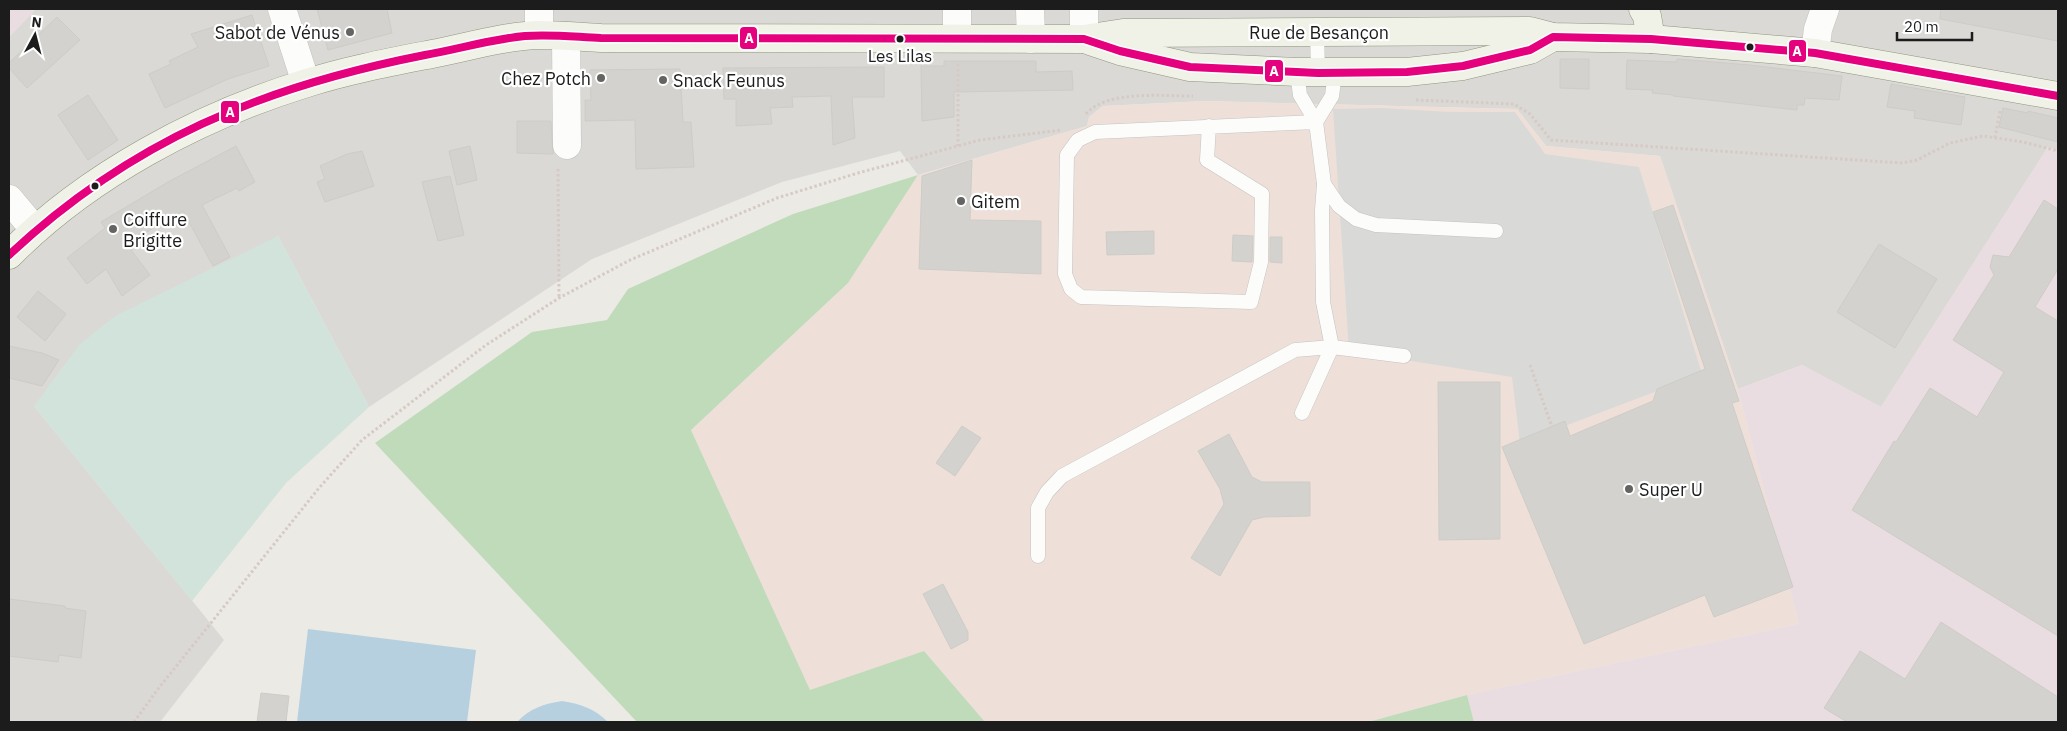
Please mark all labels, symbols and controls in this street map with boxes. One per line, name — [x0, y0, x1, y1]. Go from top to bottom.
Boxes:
north arrow — [10, 10, 60, 60]
scale bar — [1897, 10, 1972, 42]
text: N — [30, 13, 43, 32]
text: 20 m — [1904, 17, 1939, 36]
place label: Sabot de Vénus — [215, 21, 340, 44]
street label: Rue de Besançon — [1249, 21, 1389, 44]
marker: Sabot de Vénus — [344, 26, 356, 38]
line badge: A — [739, 26, 758, 50]
text: A — [744, 29, 754, 47]
marker: Les Lilas — [895, 34, 905, 44]
line badge: A — [1788, 39, 1807, 63]
unlabelled marker — [1745, 42, 1755, 52]
text: A — [1792, 42, 1802, 60]
place label: Les Lilas — [868, 45, 932, 67]
line badge: A — [1264, 59, 1284, 83]
text: A — [1269, 62, 1279, 80]
place label: Chez Potch — [501, 67, 591, 90]
place label: Snack Feunus — [673, 69, 785, 92]
marker: Chez Potch — [595, 72, 607, 84]
marker: Snack Feunus — [657, 74, 669, 86]
line badge: A — [220, 100, 240, 124]
text: A — [225, 103, 235, 121]
unlabelled marker — [90, 181, 100, 191]
place label: Gitem — [971, 190, 1020, 213]
marker: Gitem — [955, 195, 967, 207]
place label: Coiffure Brigitte — [123, 208, 187, 252]
marker: Coiffure Brigitte — [107, 223, 119, 235]
place label: Super U — [1639, 478, 1703, 501]
marker: Super U — [1623, 483, 1635, 495]

